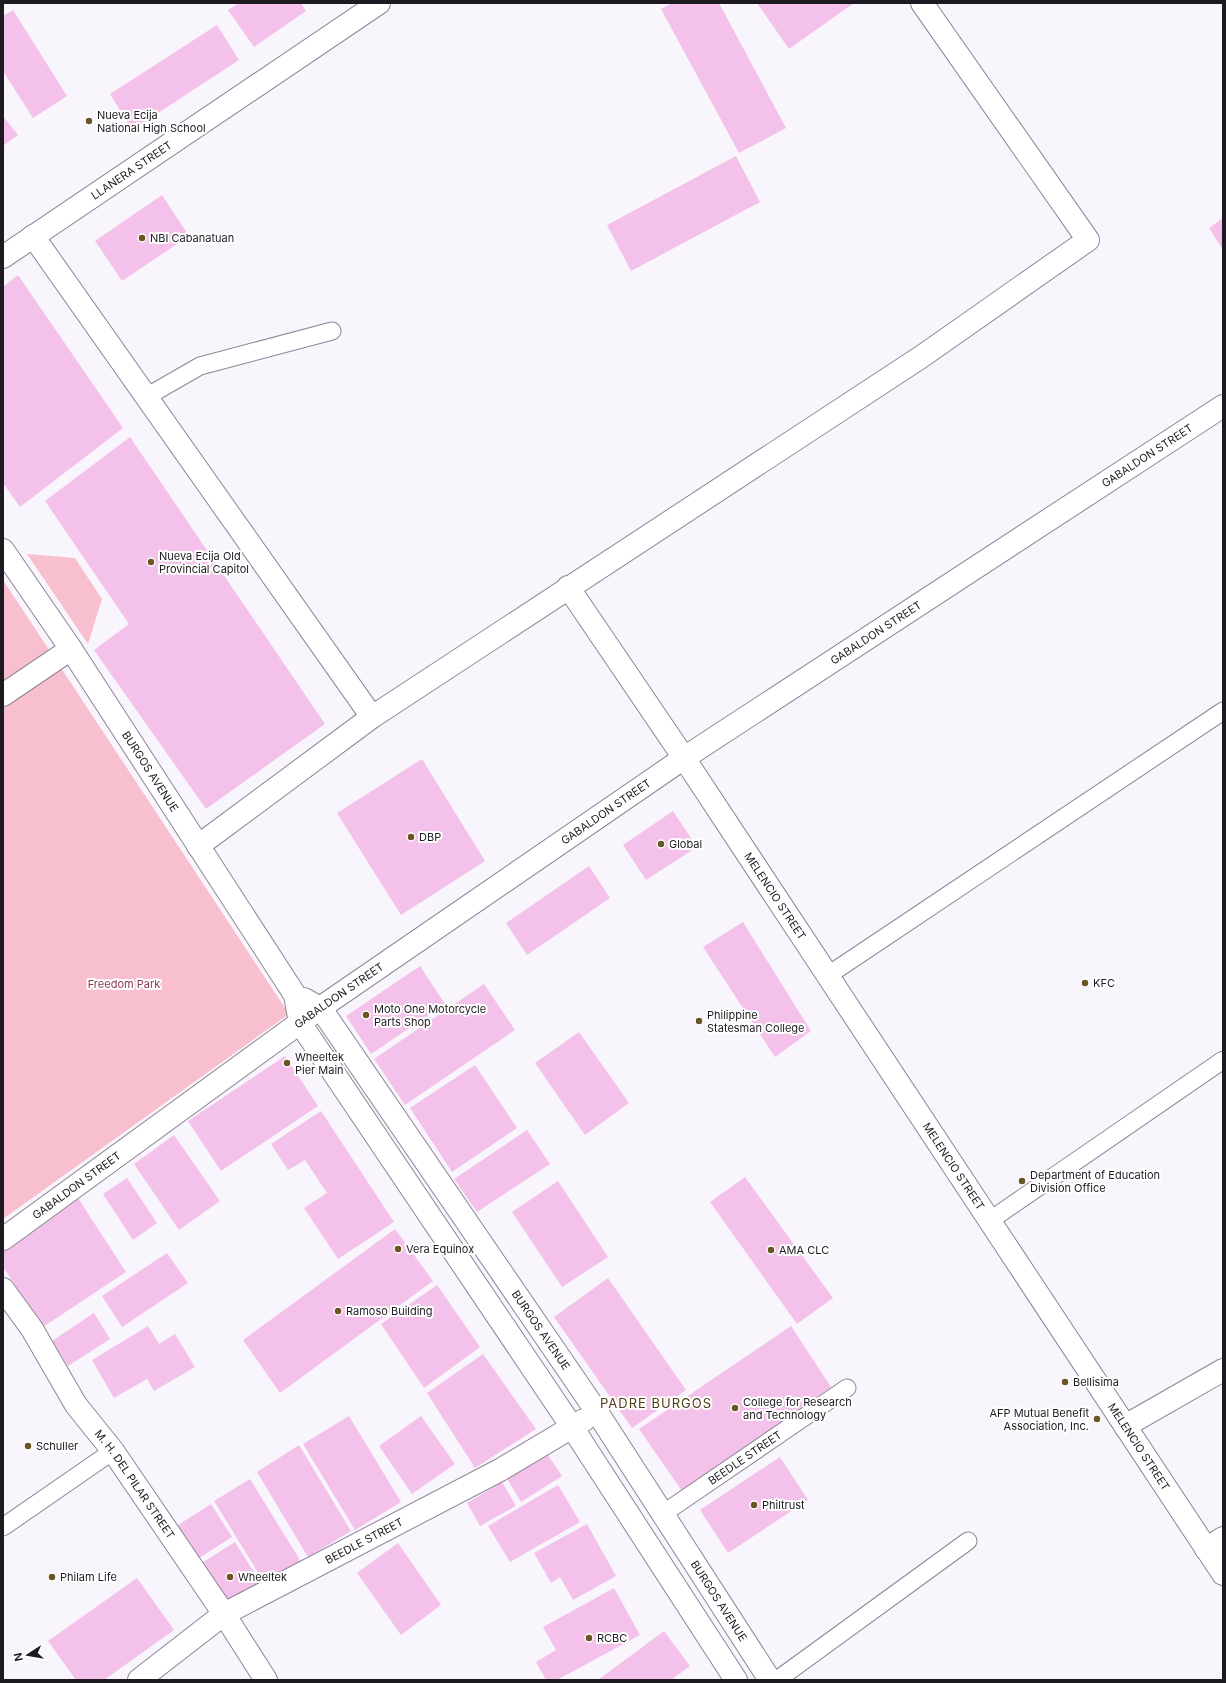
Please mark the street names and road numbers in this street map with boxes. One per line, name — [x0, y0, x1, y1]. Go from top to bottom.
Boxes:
street label: LLANERA STREET — [88, 138, 174, 202]
street label: GABALDON STREET — [1099, 421, 1195, 490]
street label: GABALDON STREET — [828, 598, 924, 668]
street label: BURGOS AVENUE — [119, 728, 182, 814]
street label: GABALDON STREET — [558, 776, 653, 847]
street label: MELENCIO STREET — [741, 850, 809, 942]
street label: GABALDON STREET — [291, 959, 386, 1031]
street label: MELENCIO STREET — [920, 1120, 988, 1213]
street label: GABALDON STREET — [30, 1149, 123, 1222]
street label: BURGOS AVENUE — [509, 1288, 573, 1373]
street label: MELENCIO STREET — [1105, 1400, 1173, 1493]
street label: M. H. DEL PILAR STREET — [92, 1427, 178, 1542]
street label: BEEDLE STREET — [705, 1428, 784, 1488]
street label: BEEDLE STREET — [323, 1515, 405, 1567]
street label: BURGOS AVENUE — [688, 1558, 750, 1644]

